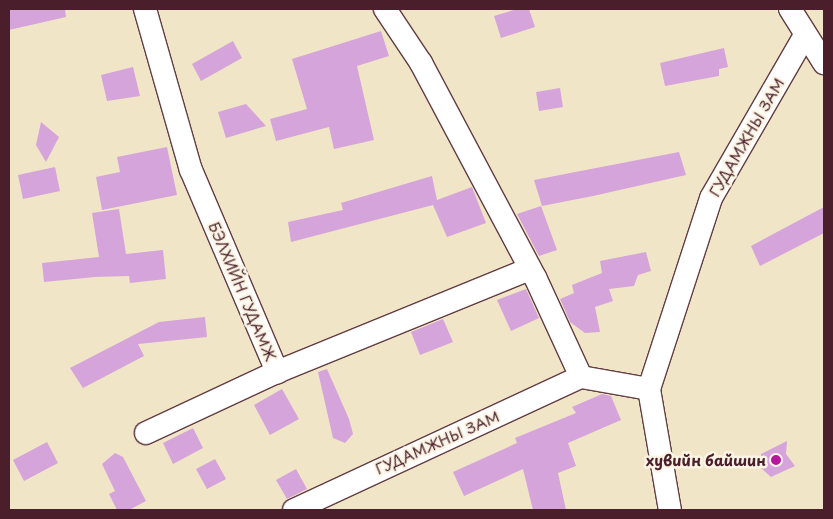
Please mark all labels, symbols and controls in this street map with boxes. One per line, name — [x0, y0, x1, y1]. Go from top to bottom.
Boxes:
street label: ГУДАМЖНЫ ЗАМ — [705, 74, 787, 200]
street label: БЭЛХИЙН ГУДАМЖ — [206, 219, 280, 363]
street label: ГУДАМЖНЫ ЗАМ — [372, 406, 502, 478]
place label: хувийн байшин — [646, 451, 766, 469]
marker: хувийн байшин — [770, 454, 782, 466]

